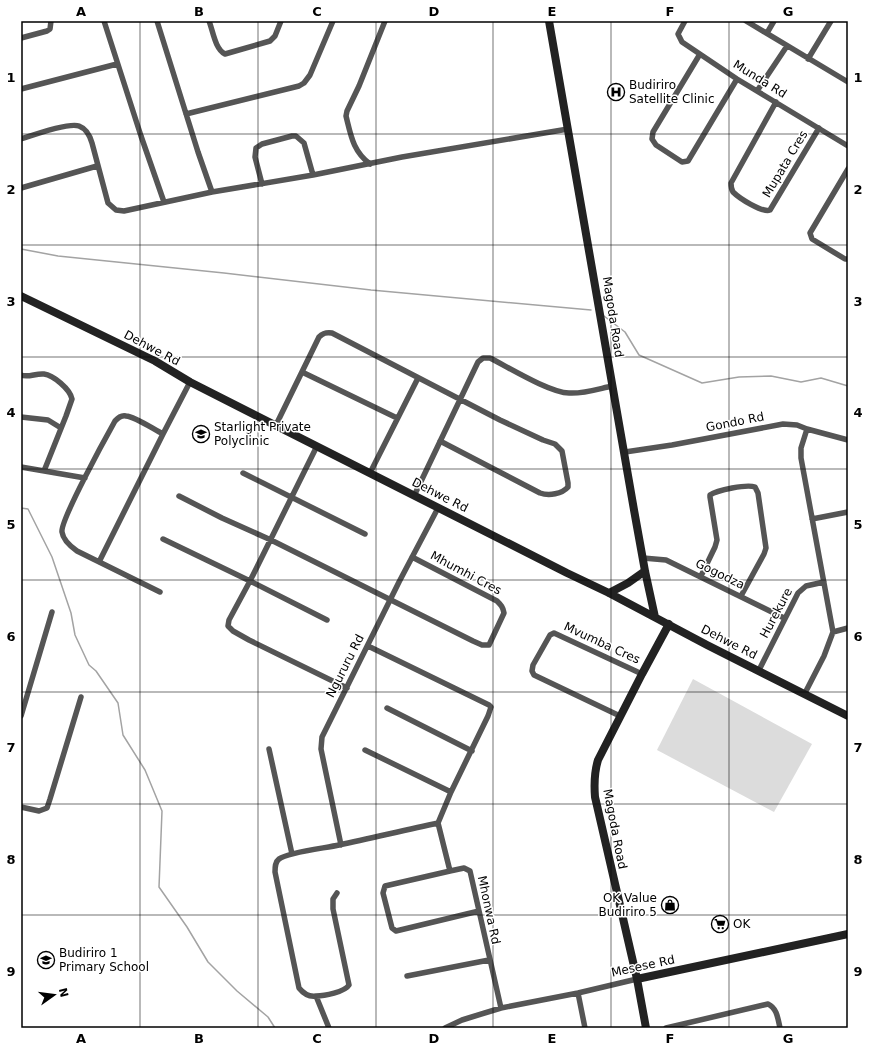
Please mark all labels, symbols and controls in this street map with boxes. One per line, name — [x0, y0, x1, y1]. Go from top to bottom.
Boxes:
text: A — [76, 4, 86, 19]
text: B — [194, 4, 204, 19]
text: C — [312, 4, 322, 19]
text: D — [429, 4, 440, 19]
text: E — [548, 4, 556, 19]
text: F — [666, 4, 674, 19]
text: G — [783, 4, 793, 19]
street label: Munda Rd — [731, 57, 789, 101]
text: 1 — [6, 70, 16, 85]
text: 1 — [853, 70, 863, 85]
place label: Budiriro Satellite Clinic — [629, 78, 715, 106]
hospital icon: Budiriro Satellite Clinic — [606, 82, 626, 102]
street label: Mupata Cres — [760, 128, 810, 200]
text: 2 — [6, 182, 16, 197]
text: 2 — [853, 182, 863, 197]
street label: Magoda Road — [600, 276, 626, 358]
text: 3 — [6, 294, 16, 309]
text: 3 — [853, 294, 863, 309]
street label: Dehwe Rd — [122, 327, 182, 369]
text: 4 — [6, 405, 16, 420]
text: 4 — [853, 405, 863, 420]
street label: Gondo Rd — [705, 410, 765, 434]
place label: Starlight Private Polyclinic — [214, 420, 311, 448]
school or university icon: Starlight Private Polyclinic — [191, 424, 211, 444]
street label: Dehwe Rd — [410, 475, 470, 515]
text: 5 — [6, 517, 16, 532]
text: 5 — [853, 517, 863, 532]
street label: Mhumhi Cres — [428, 548, 504, 598]
street label: Gogodza — [693, 556, 747, 592]
street label: Hurekure — [757, 585, 795, 641]
street label: Mvumba Cres — [562, 619, 642, 667]
street label: Dehwe Rd — [699, 622, 759, 662]
text: 6 — [6, 629, 16, 644]
text: 6 — [853, 629, 863, 644]
street label: Ngururu Rd — [323, 632, 367, 700]
text: 7 — [6, 740, 16, 755]
text: 7 — [853, 740, 863, 755]
street label: Magoda Road — [600, 788, 630, 870]
text: 8 — [6, 852, 16, 867]
text: 8 — [853, 852, 863, 867]
street label: Mhonwa Rd — [475, 874, 503, 946]
place label: OK Value Budiriro 5 — [598, 891, 657, 919]
shop icon: OK Value Budiriro 5 — [660, 895, 680, 915]
supermarket icon: OK — [710, 914, 730, 934]
place label: OK — [733, 917, 751, 931]
place label: Budiriro 1 Primary School — [59, 946, 149, 974]
school or university icon: Budiriro 1 Primary School — [36, 950, 56, 970]
street label: Mesese Rd — [610, 952, 676, 980]
text: 9 — [6, 964, 16, 979]
text: 9 — [853, 964, 863, 979]
north arrow — [34, 975, 74, 1015]
text: N — [56, 987, 71, 999]
text: A — [76, 1031, 86, 1046]
text: B — [194, 1031, 204, 1046]
text: C — [312, 1031, 322, 1046]
text: D — [429, 1031, 440, 1046]
text: E — [548, 1031, 556, 1046]
text: F — [666, 1031, 674, 1046]
text: G — [783, 1031, 793, 1046]

